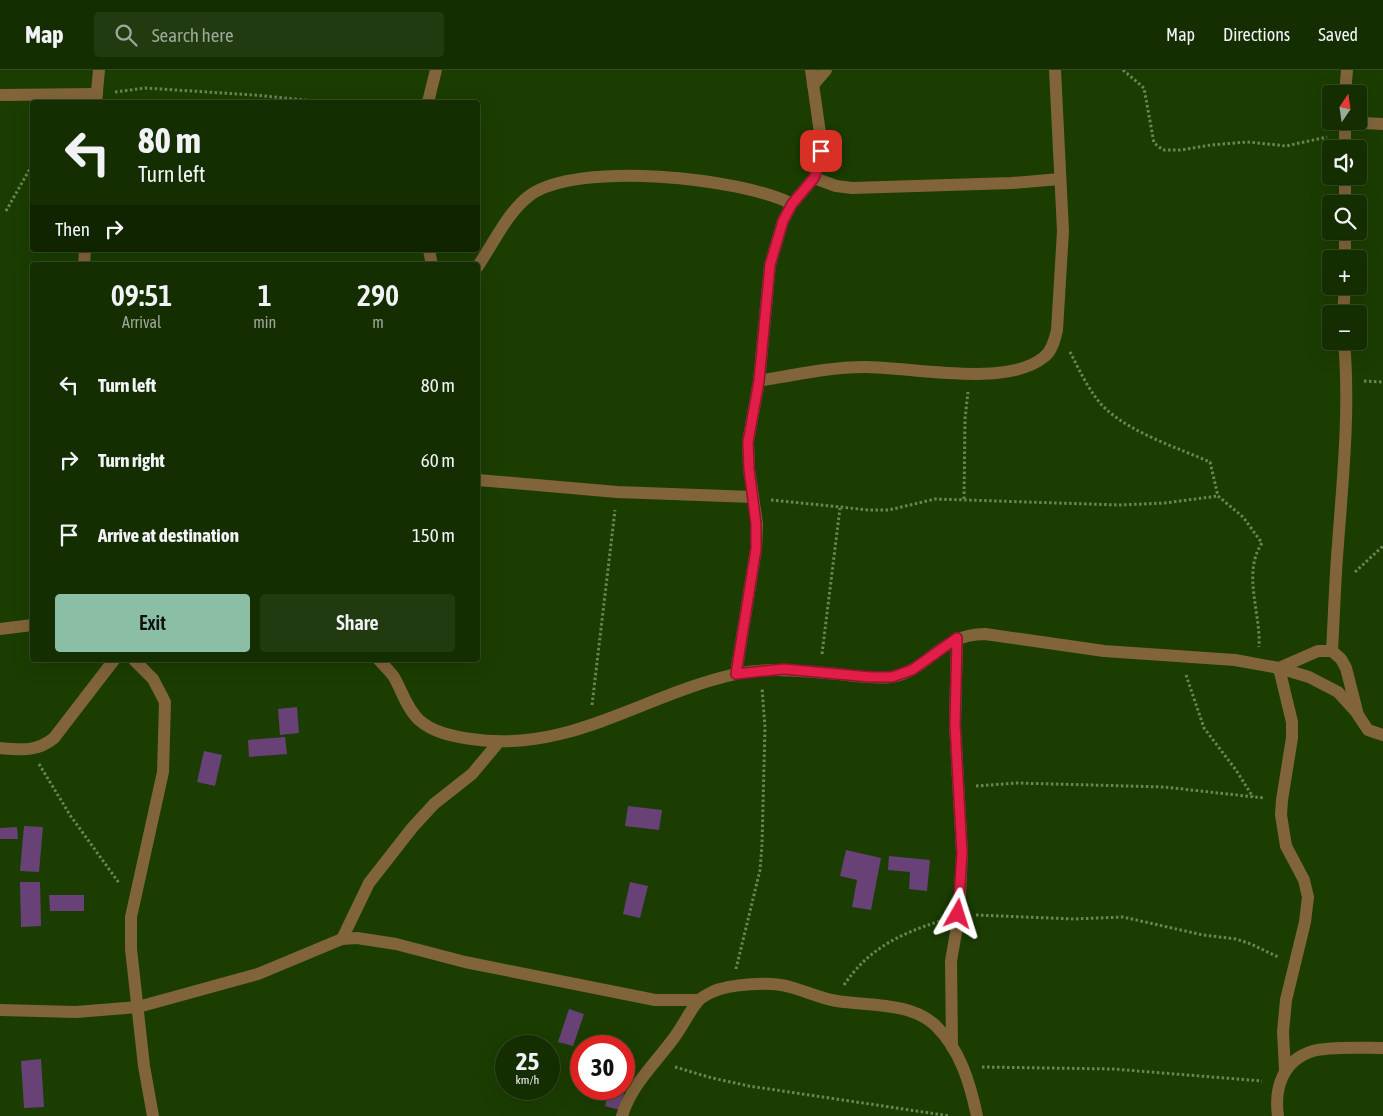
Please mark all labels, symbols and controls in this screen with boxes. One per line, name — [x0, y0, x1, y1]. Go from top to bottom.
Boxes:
search box — [94, 12, 444, 57]
text: Map — [25, 21, 64, 48]
icon: search — [112, 21, 140, 49]
text: Search here — [152, 24, 234, 46]
text: Map — [1166, 24, 1195, 45]
text: Directions — [1223, 24, 1290, 45]
text: Saved — [1318, 24, 1358, 45]
north arrow — [1322, 85, 1368, 130]
map controls — [1322, 85, 1367, 350]
icon: left — [55, 120, 120, 185]
text: 80 m — [138, 120, 201, 160]
pin — [800, 130, 842, 172]
icon: arrive — [807, 137, 835, 165]
button: sound — [1322, 140, 1367, 185]
text: Turn left — [138, 161, 205, 187]
button: search — [1322, 195, 1367, 240]
icon: right — [100, 215, 128, 243]
text: Then — [55, 218, 90, 240]
button: + — [1322, 250, 1367, 295]
text: 09:51 — [111, 278, 172, 312]
text: 1 — [258, 278, 272, 312]
text: 290 — [357, 278, 399, 312]
button: − — [1322, 305, 1367, 350]
text: Arrival — [122, 313, 161, 331]
text: min — [253, 313, 276, 331]
text: m — [372, 313, 384, 331]
icon: left — [55, 371, 83, 399]
text: Turn left — [98, 374, 156, 396]
text: 80 m — [421, 374, 455, 396]
icon: right — [55, 446, 83, 474]
text: Turn right — [98, 449, 165, 471]
text: 60 m — [421, 449, 455, 471]
icon: arrive — [55, 521, 83, 549]
text: Arrive at destination — [98, 524, 239, 546]
text: 150 m — [412, 524, 455, 546]
button: Exit — [55, 594, 250, 652]
button: Share — [260, 594, 455, 652]
position arrow — [931, 887, 983, 939]
speed limit sign: 30 — [570, 1035, 635, 1100]
text: 25 — [516, 1047, 539, 1075]
text: km/h — [516, 1073, 539, 1087]

